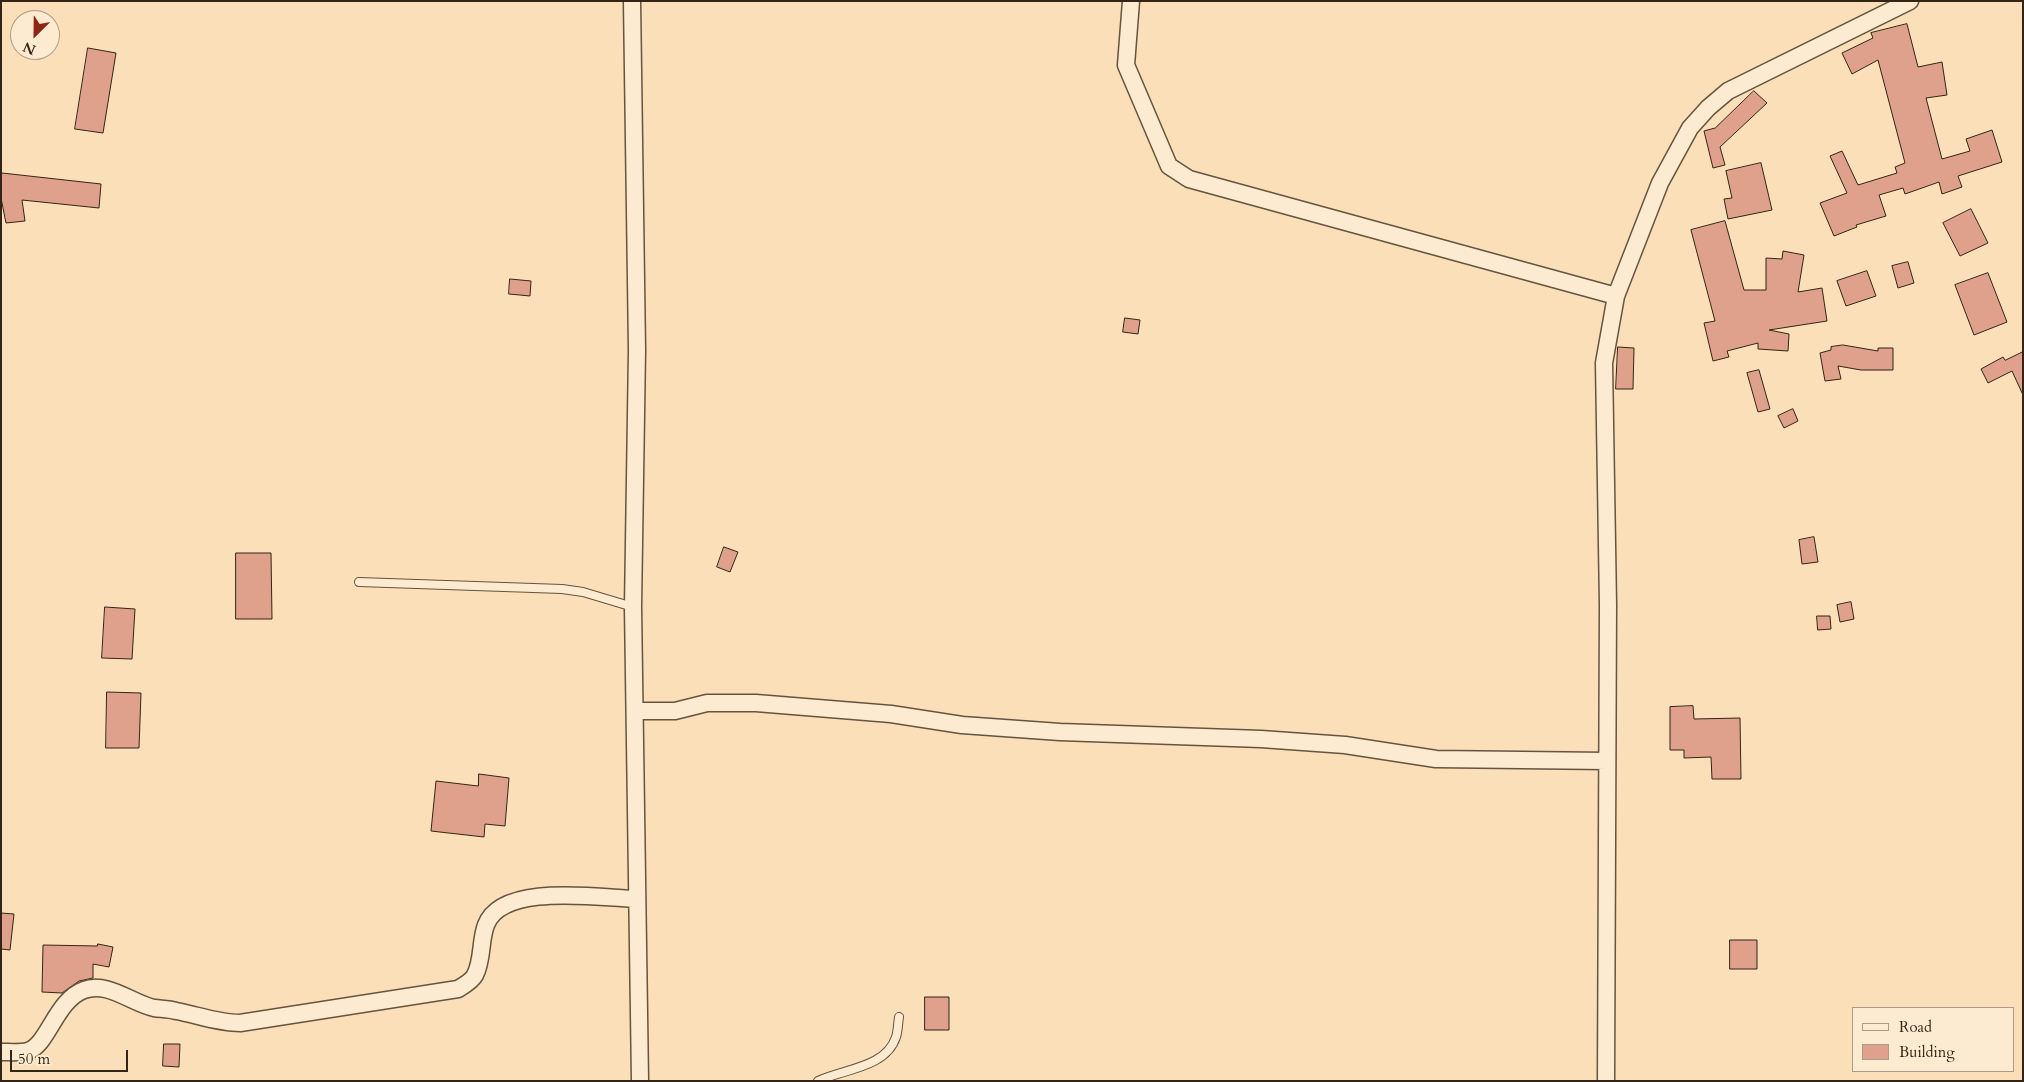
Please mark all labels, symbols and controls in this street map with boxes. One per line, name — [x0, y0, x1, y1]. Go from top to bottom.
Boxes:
north arrow — [10, 10, 60, 60]
text: N — [20, 37, 39, 59]
legend — [1852, 1007, 2014, 1072]
text: Road — [1899, 1017, 1932, 1037]
scale bar — [12, 1040, 130, 1072]
text: Building — [1899, 1042, 1955, 1062]
text: 50 m — [18, 1049, 50, 1069]

